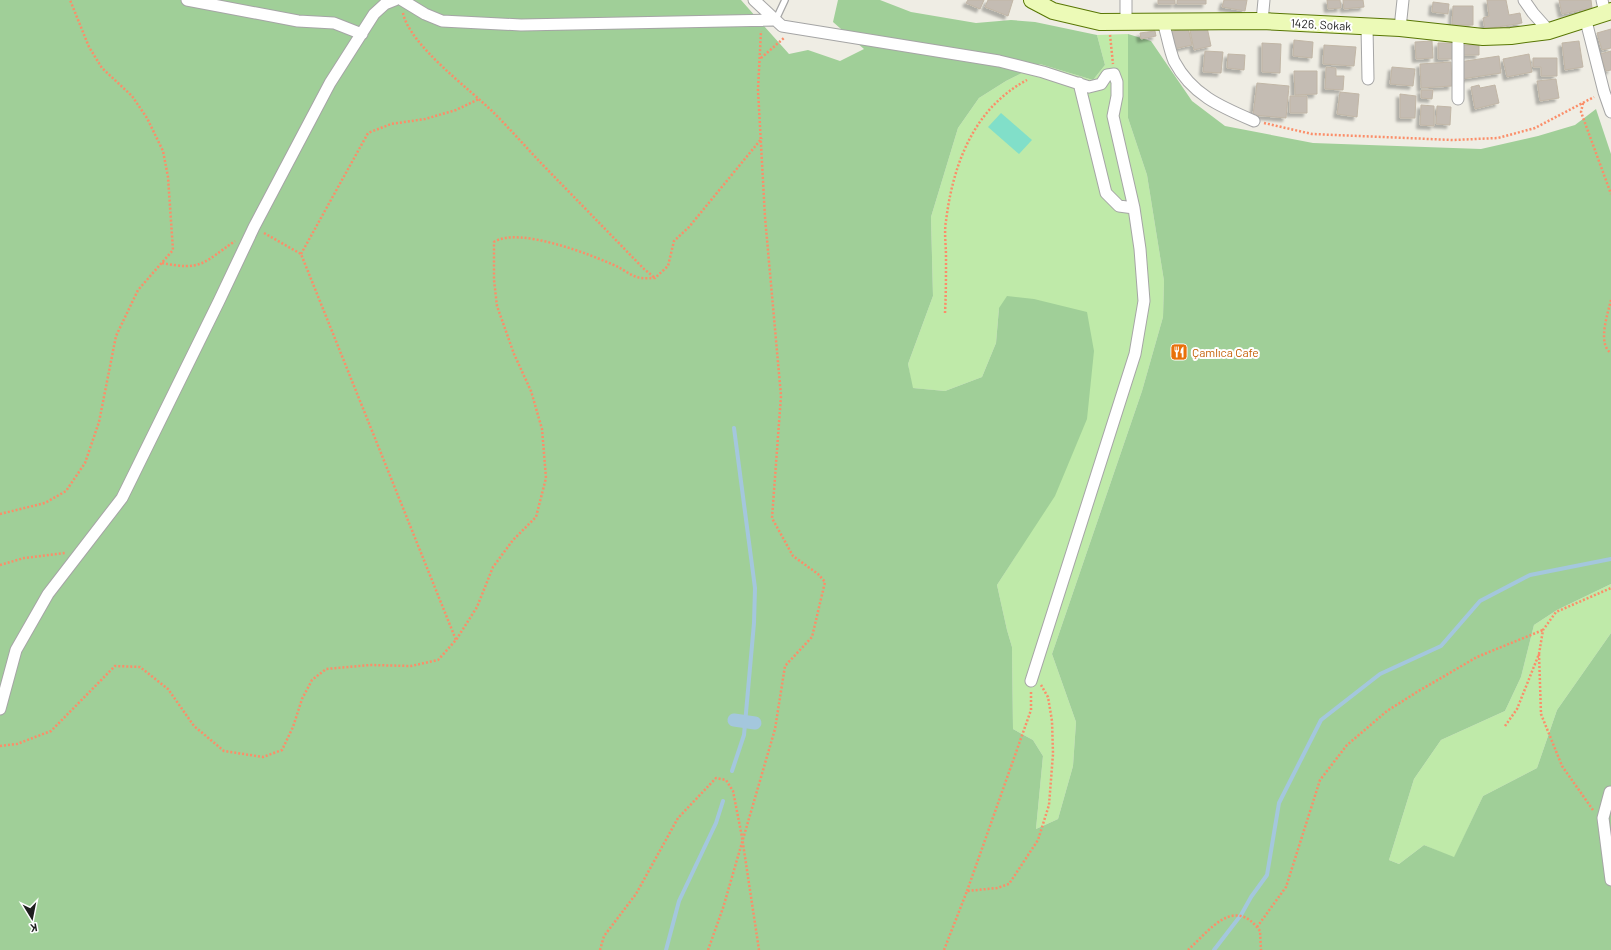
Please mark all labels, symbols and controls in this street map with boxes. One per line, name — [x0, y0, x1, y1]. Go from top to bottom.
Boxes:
street label: 1426. Sokak — [1290, 15, 1352, 33]
restaurant icon: Çamlıca Cafe — [1169, 342, 1189, 362]
place label: Çamlıca Cafe — [1192, 345, 1259, 359]
north arrow — [12, 898, 52, 938]
text: K — [29, 921, 38, 935]

